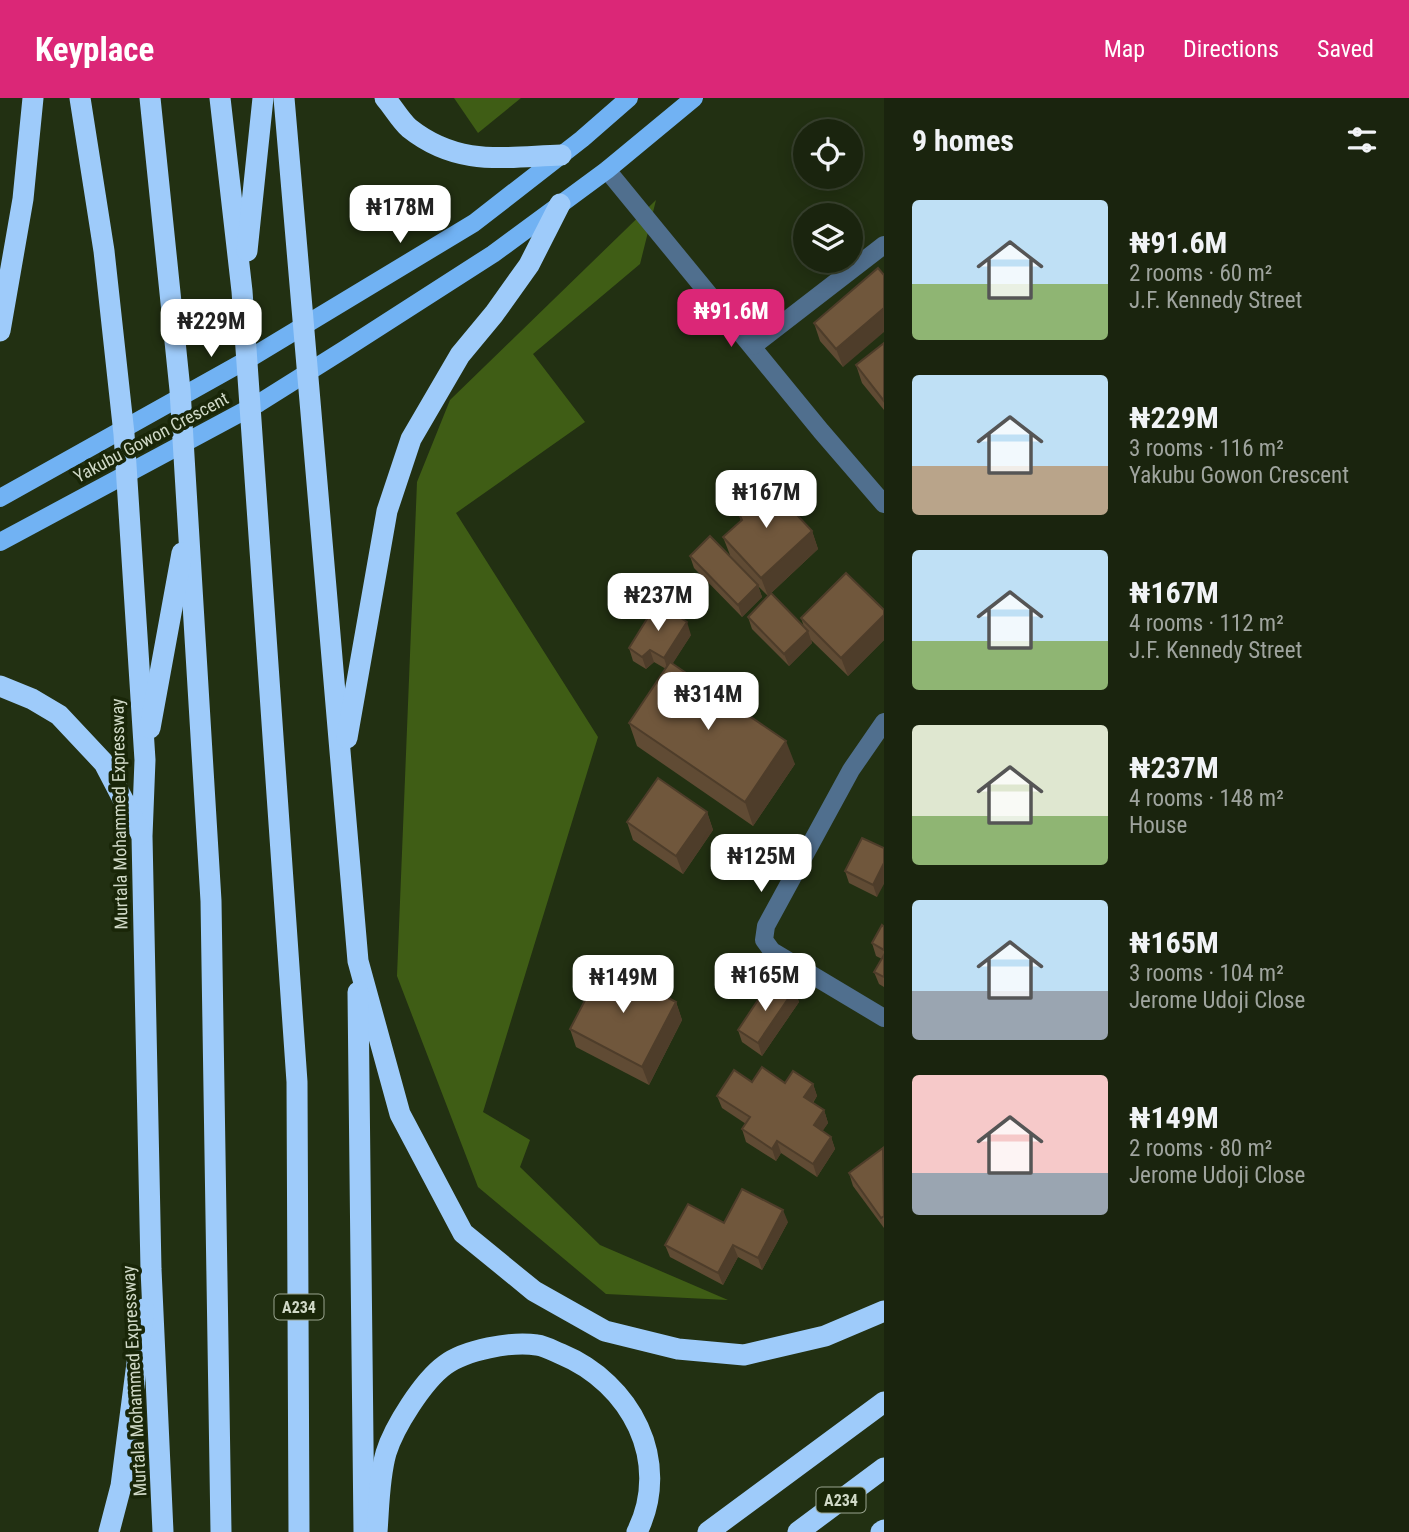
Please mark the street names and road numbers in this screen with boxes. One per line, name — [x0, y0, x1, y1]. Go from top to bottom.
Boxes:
street label: Yakubu Gowon Crescent — [70, 387, 232, 487]
street label: Murtala Mohammed Expressway — [106, 698, 132, 930]
street label: Murtala Mohammed Expressway — [117, 1265, 151, 1497]
road number: A234 — [274, 1294, 324, 1320]
road number: A234 — [816, 1488, 866, 1512]

